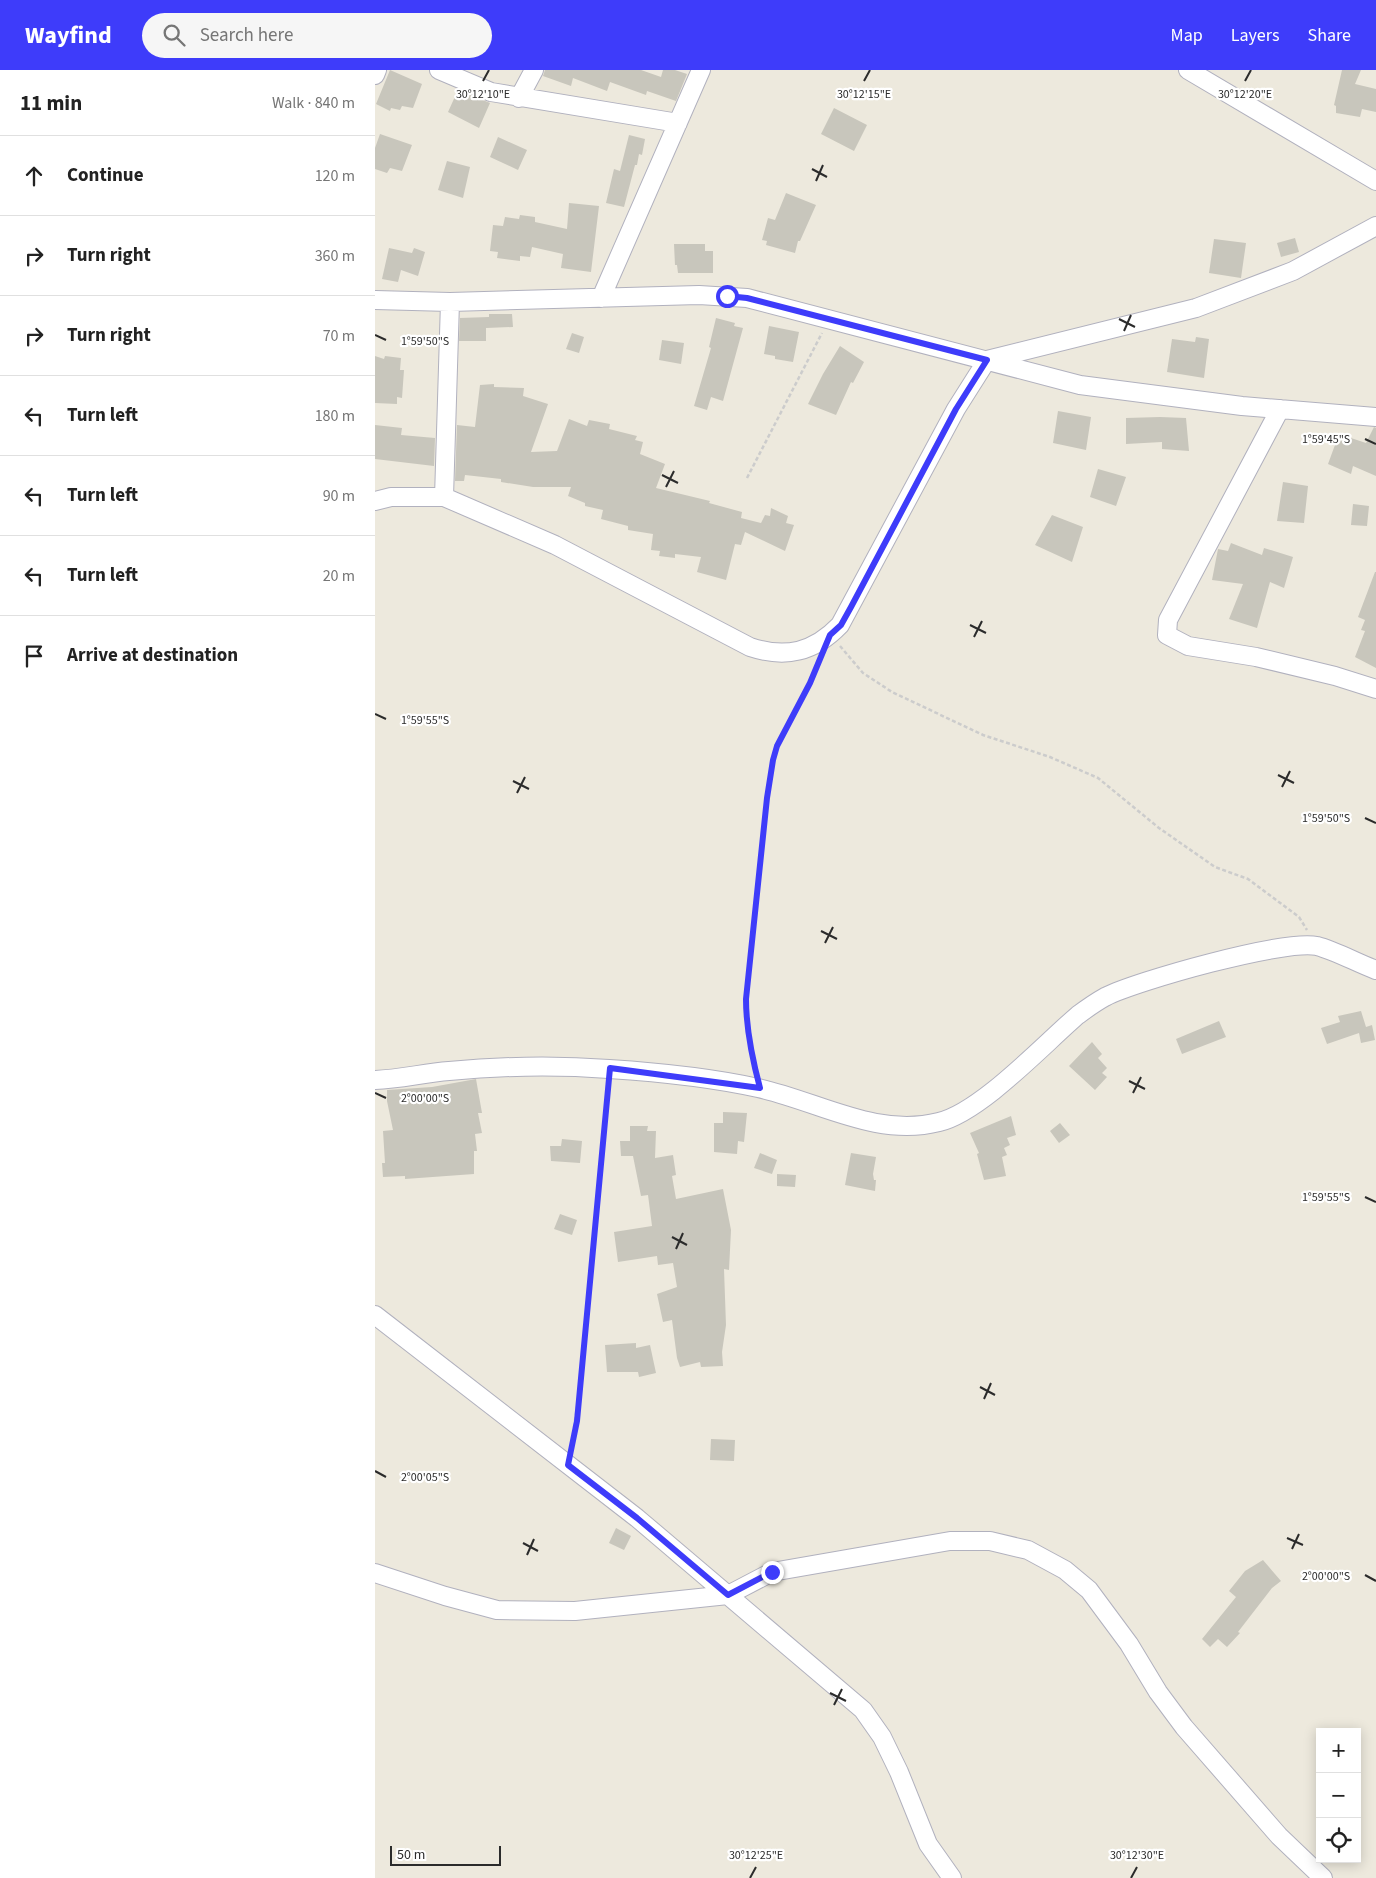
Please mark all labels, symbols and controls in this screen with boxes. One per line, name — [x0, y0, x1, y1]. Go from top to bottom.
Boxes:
search box — [142, 13, 492, 58]
text: Wayfind — [25, 18, 112, 53]
icon: search — [160, 21, 188, 49]
text: Search here — [200, 22, 293, 49]
text: Map — [1171, 23, 1203, 48]
text: Layers — [1231, 23, 1280, 48]
text: Share — [1308, 23, 1351, 48]
text: 30°12'10"E — [456, 86, 510, 103]
text: 30°12'15"E — [837, 86, 891, 103]
text: 30°12'20"E — [1218, 86, 1272, 103]
text: 11 min — [20, 88, 82, 118]
text: Walk · 840 m — [272, 92, 355, 114]
icon: ahead — [20, 162, 48, 190]
text: Continue — [67, 162, 144, 189]
text: 120 m — [315, 165, 355, 187]
icon: right — [20, 242, 48, 270]
text: Turn right — [67, 242, 151, 269]
text: 360 m — [315, 245, 355, 267]
route start — [716, 285, 739, 308]
icon: right — [20, 322, 48, 350]
text: Turn right — [67, 322, 151, 349]
text: 70 m — [323, 325, 355, 347]
text: 1°59'50"S — [401, 333, 449, 350]
icon: left — [20, 402, 48, 430]
text: Turn left — [67, 402, 138, 429]
text: 180 m — [315, 405, 355, 427]
text: 1°59'45"S — [1302, 431, 1350, 448]
icon: left — [20, 482, 48, 510]
text: Turn left — [67, 482, 138, 509]
text: 90 m — [323, 485, 355, 507]
icon: left — [20, 562, 48, 590]
text: Turn left — [67, 562, 138, 589]
text: 20 m — [323, 565, 355, 587]
icon: arrive — [20, 642, 48, 670]
text: Arrive at destination — [67, 642, 238, 669]
text: 1°59'55"S — [401, 712, 449, 729]
text: 1°59'50"S — [1302, 810, 1350, 827]
text: 2°00'00"S — [401, 1090, 449, 1107]
text: 1°59'55"S — [1302, 1189, 1350, 1206]
text: 2°00'05"S — [401, 1469, 449, 1486]
route end — [761, 1561, 784, 1584]
text: 2°00'00"S — [1302, 1568, 1350, 1585]
map controls — [1316, 1728, 1361, 1863]
button: + — [1316, 1728, 1361, 1773]
button: − — [1316, 1773, 1361, 1818]
button: locate — [1316, 1818, 1361, 1863]
scale bar — [390, 1843, 501, 1866]
text: 50 m — [397, 1845, 425, 1865]
text: 30°12'25"E — [729, 1847, 783, 1864]
text: 30°12'30"E — [1110, 1847, 1164, 1864]

